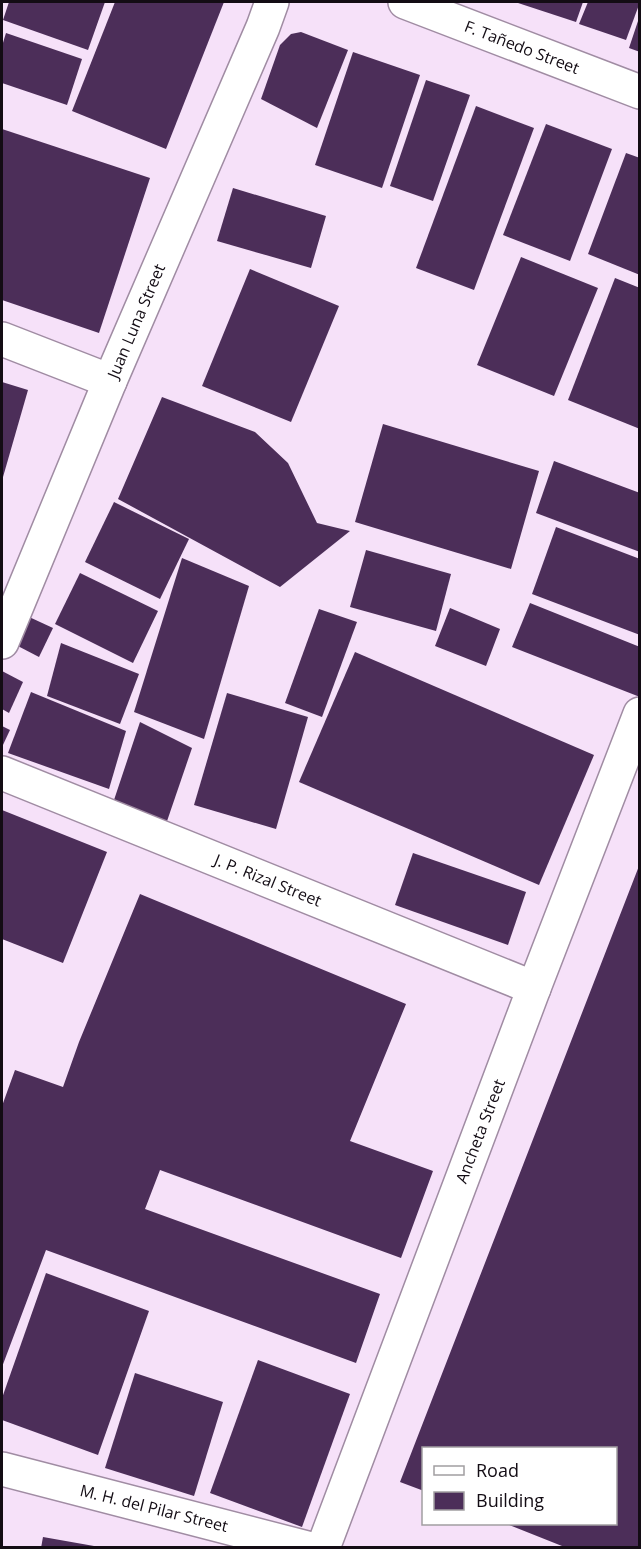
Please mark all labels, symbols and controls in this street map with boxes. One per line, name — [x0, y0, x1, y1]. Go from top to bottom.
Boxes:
street label: F. Tañedo Street — [461, 15, 583, 79]
street label: Juan Luna Street — [101, 260, 170, 384]
street label: J. P. Rizal Street — [209, 848, 325, 912]
street label: Ancheta Street — [450, 1076, 510, 1186]
legend — [422, 1447, 617, 1525]
text: Road — [476, 1458, 519, 1482]
street label: M. H. del Pilar Street — [78, 1479, 231, 1537]
text: Building — [476, 1488, 544, 1512]

